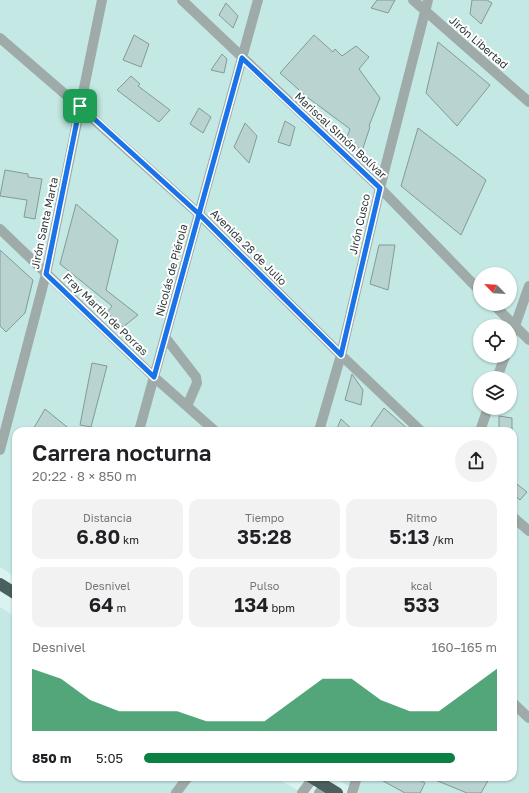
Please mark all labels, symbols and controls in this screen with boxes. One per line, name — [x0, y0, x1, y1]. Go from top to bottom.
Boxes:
street label: Jirón Libertad — [447, 13, 511, 71]
pin — [63, 89, 97, 123]
street label: Mariscal SImón Bolívar — [293, 89, 390, 181]
icon: arrive — [69, 95, 91, 117]
street label: Jirón Santa Marta — [28, 176, 60, 270]
street label: Jirón Cusco — [346, 192, 372, 256]
street label: Avenida 28 de Julio — [208, 206, 290, 288]
street label: Nicolás de Piérola — [152, 222, 190, 318]
north arrow — [473, 267, 517, 311]
map controls — [473, 267, 517, 415]
street label: Fray Martin de Porras — [61, 270, 151, 358]
button: locate — [473, 319, 517, 363]
button: layers — [473, 371, 517, 415]
text: Carrera nocturna — [32, 439, 211, 466]
button: share — [455, 440, 497, 482]
text: 20:22 · 8 × 850 m — [32, 468, 137, 484]
text: Distancia — [83, 511, 132, 524]
text: Tiempo — [245, 511, 284, 524]
text: Ritmo — [406, 511, 437, 524]
text: 6.80 — [76, 524, 120, 548]
text: 35:28 — [237, 524, 292, 548]
text: 5:13 — [389, 524, 430, 548]
text: km — [120, 533, 139, 546]
text: /km — [430, 533, 454, 546]
text: Desnivel — [85, 579, 130, 592]
text: Pulso — [250, 579, 279, 592]
text: kcal — [411, 579, 432, 592]
text: 64 — [89, 592, 114, 616]
text: 134 — [234, 592, 269, 616]
text: 533 — [403, 592, 440, 616]
text: m — [114, 601, 126, 614]
text: bpm — [269, 601, 295, 614]
text: Desnivel — [32, 639, 86, 655]
text: 160–165 m — [431, 639, 497, 655]
text: 850 m — [32, 750, 71, 766]
text: 5:05 — [96, 750, 123, 766]

